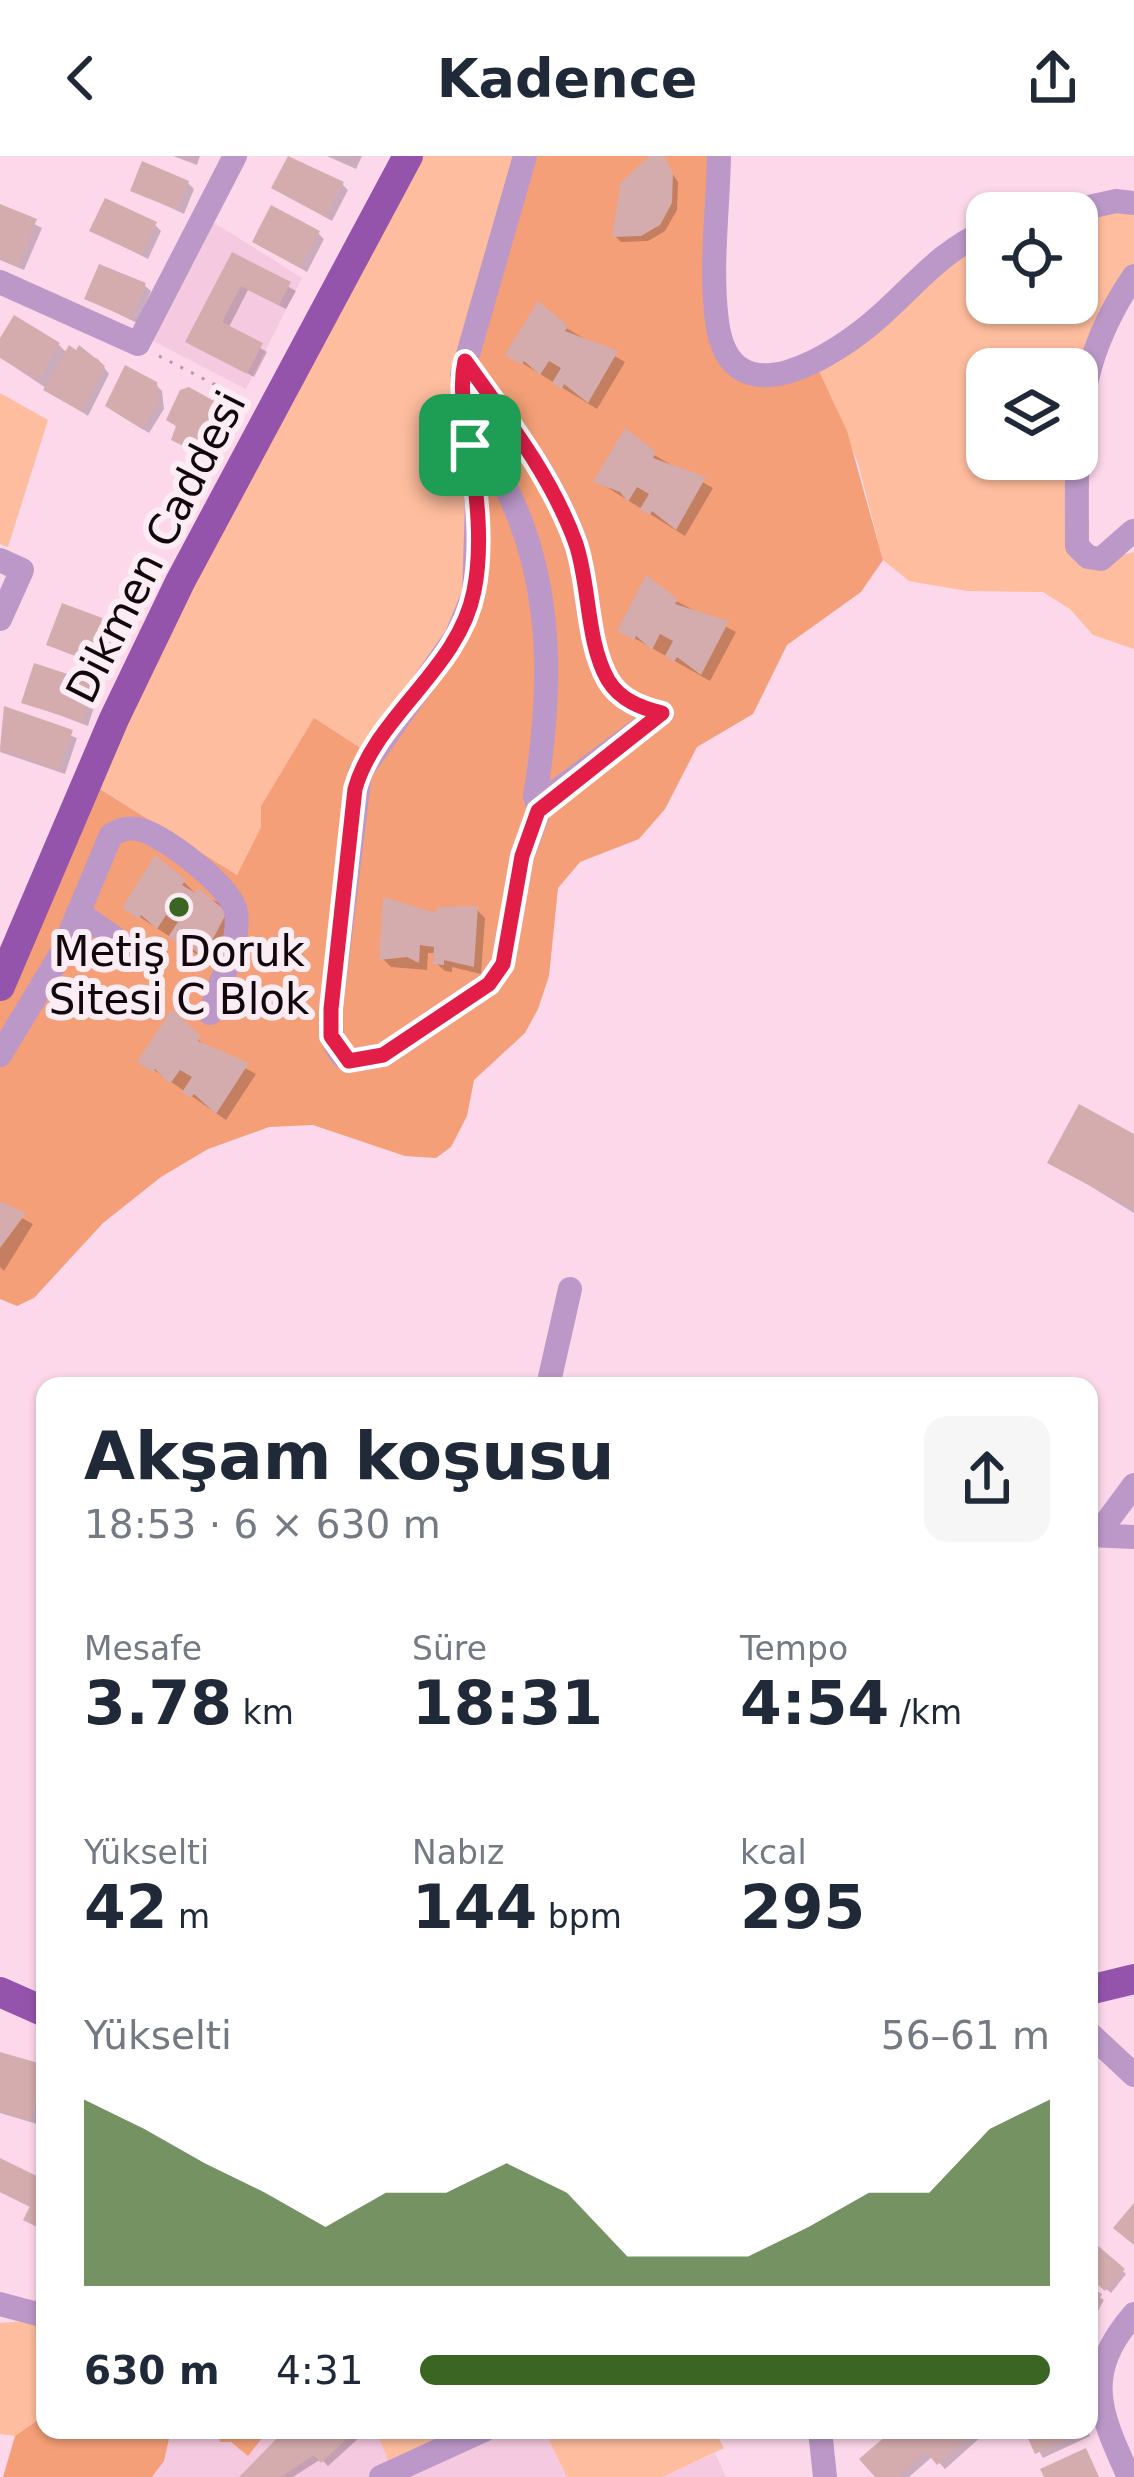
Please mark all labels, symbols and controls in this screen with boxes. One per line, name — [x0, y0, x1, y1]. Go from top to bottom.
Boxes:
icon: back — [48, 45, 114, 111]
icon: share — [1020, 45, 1086, 111]
text: Kadence — [437, 47, 697, 110]
map controls — [966, 192, 1098, 480]
button: locate — [966, 192, 1098, 324]
button: layers — [966, 348, 1098, 480]
street label: Dikmen Caddesi — [56, 383, 256, 711]
pin — [419, 394, 521, 496]
icon: arrive — [437, 412, 503, 478]
marker: Metiş Doruk Sitesi C Blok — [166, 894, 192, 920]
place label: Metiş Doruk Sitesi C Blok — [49, 927, 310, 1024]
button: share — [924, 1416, 1050, 1542]
text: Akşam koşusu — [84, 1418, 615, 1495]
text: 18:53 · 6 × 630 m — [84, 1502, 441, 1547]
text: Mesafe — [84, 1629, 202, 1668]
text: Süre — [412, 1629, 487, 1668]
text: Tempo — [740, 1629, 848, 1668]
text: 3.78 — [84, 1668, 232, 1738]
text: 18:31 — [412, 1668, 603, 1738]
text: 4:54 — [740, 1668, 889, 1738]
text: km — [232, 1693, 294, 1732]
text: /km — [889, 1693, 962, 1732]
text: Yükselti — [84, 1833, 209, 1872]
text: Nabız — [412, 1833, 504, 1872]
text: kcal — [740, 1833, 807, 1872]
text: 42 — [84, 1872, 168, 1942]
text: 144 — [412, 1872, 537, 1942]
text: 295 — [740, 1872, 865, 1942]
text: m — [168, 1897, 210, 1936]
text: bpm — [537, 1897, 622, 1936]
text: Yükselti — [84, 2013, 232, 2058]
text: 56–61 m — [881, 2013, 1050, 2058]
text: 630 m — [84, 2348, 220, 2393]
text: 4:31 — [276, 2348, 364, 2393]

